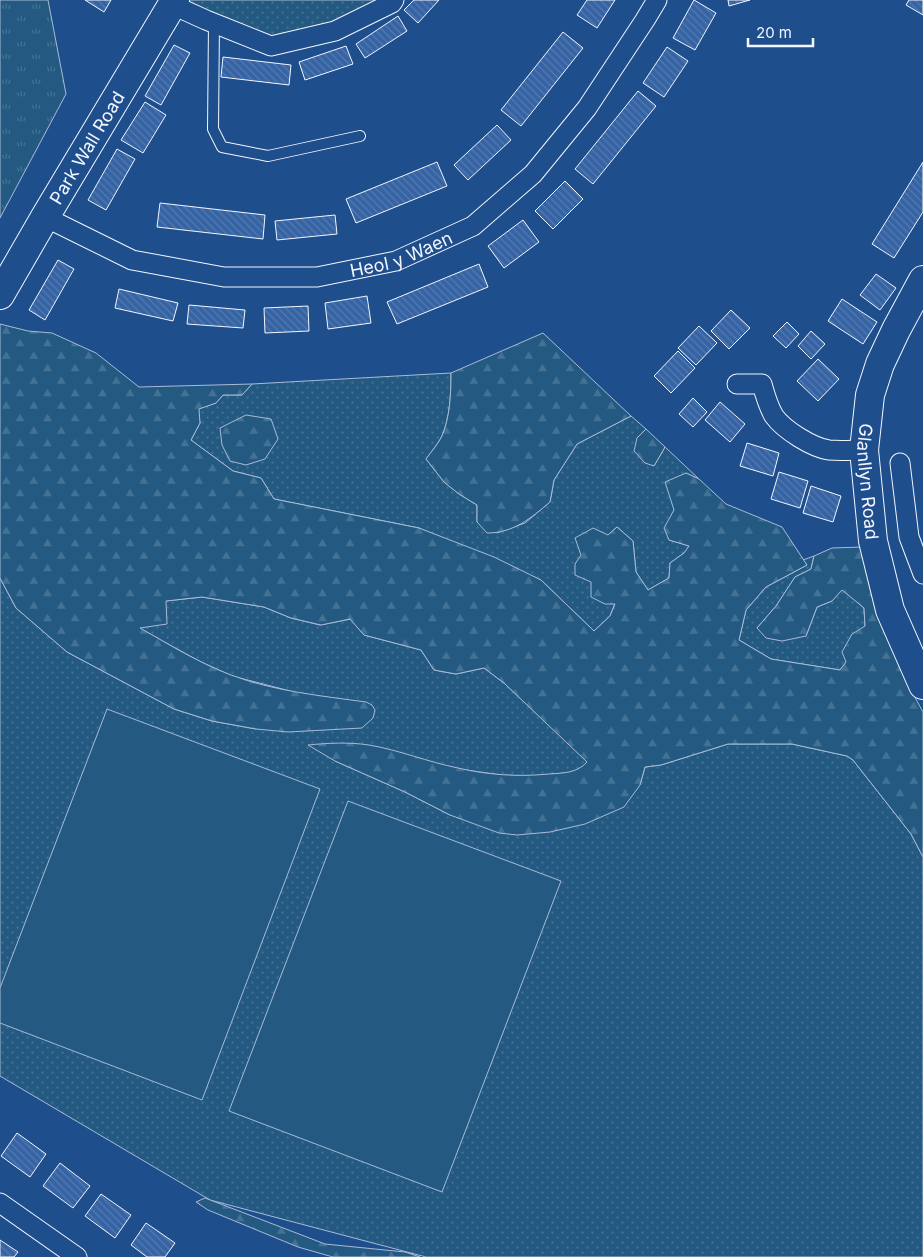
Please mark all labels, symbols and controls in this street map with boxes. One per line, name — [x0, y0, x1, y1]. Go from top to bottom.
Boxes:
scale bar — [748, 15, 813, 47]
text: 20 m — [756, 23, 792, 42]
street label: Park Wall Road — [45, 87, 128, 208]
street label: Heol y Waen — [348, 226, 455, 281]
street label: Glanllyn Road — [853, 422, 883, 541]

